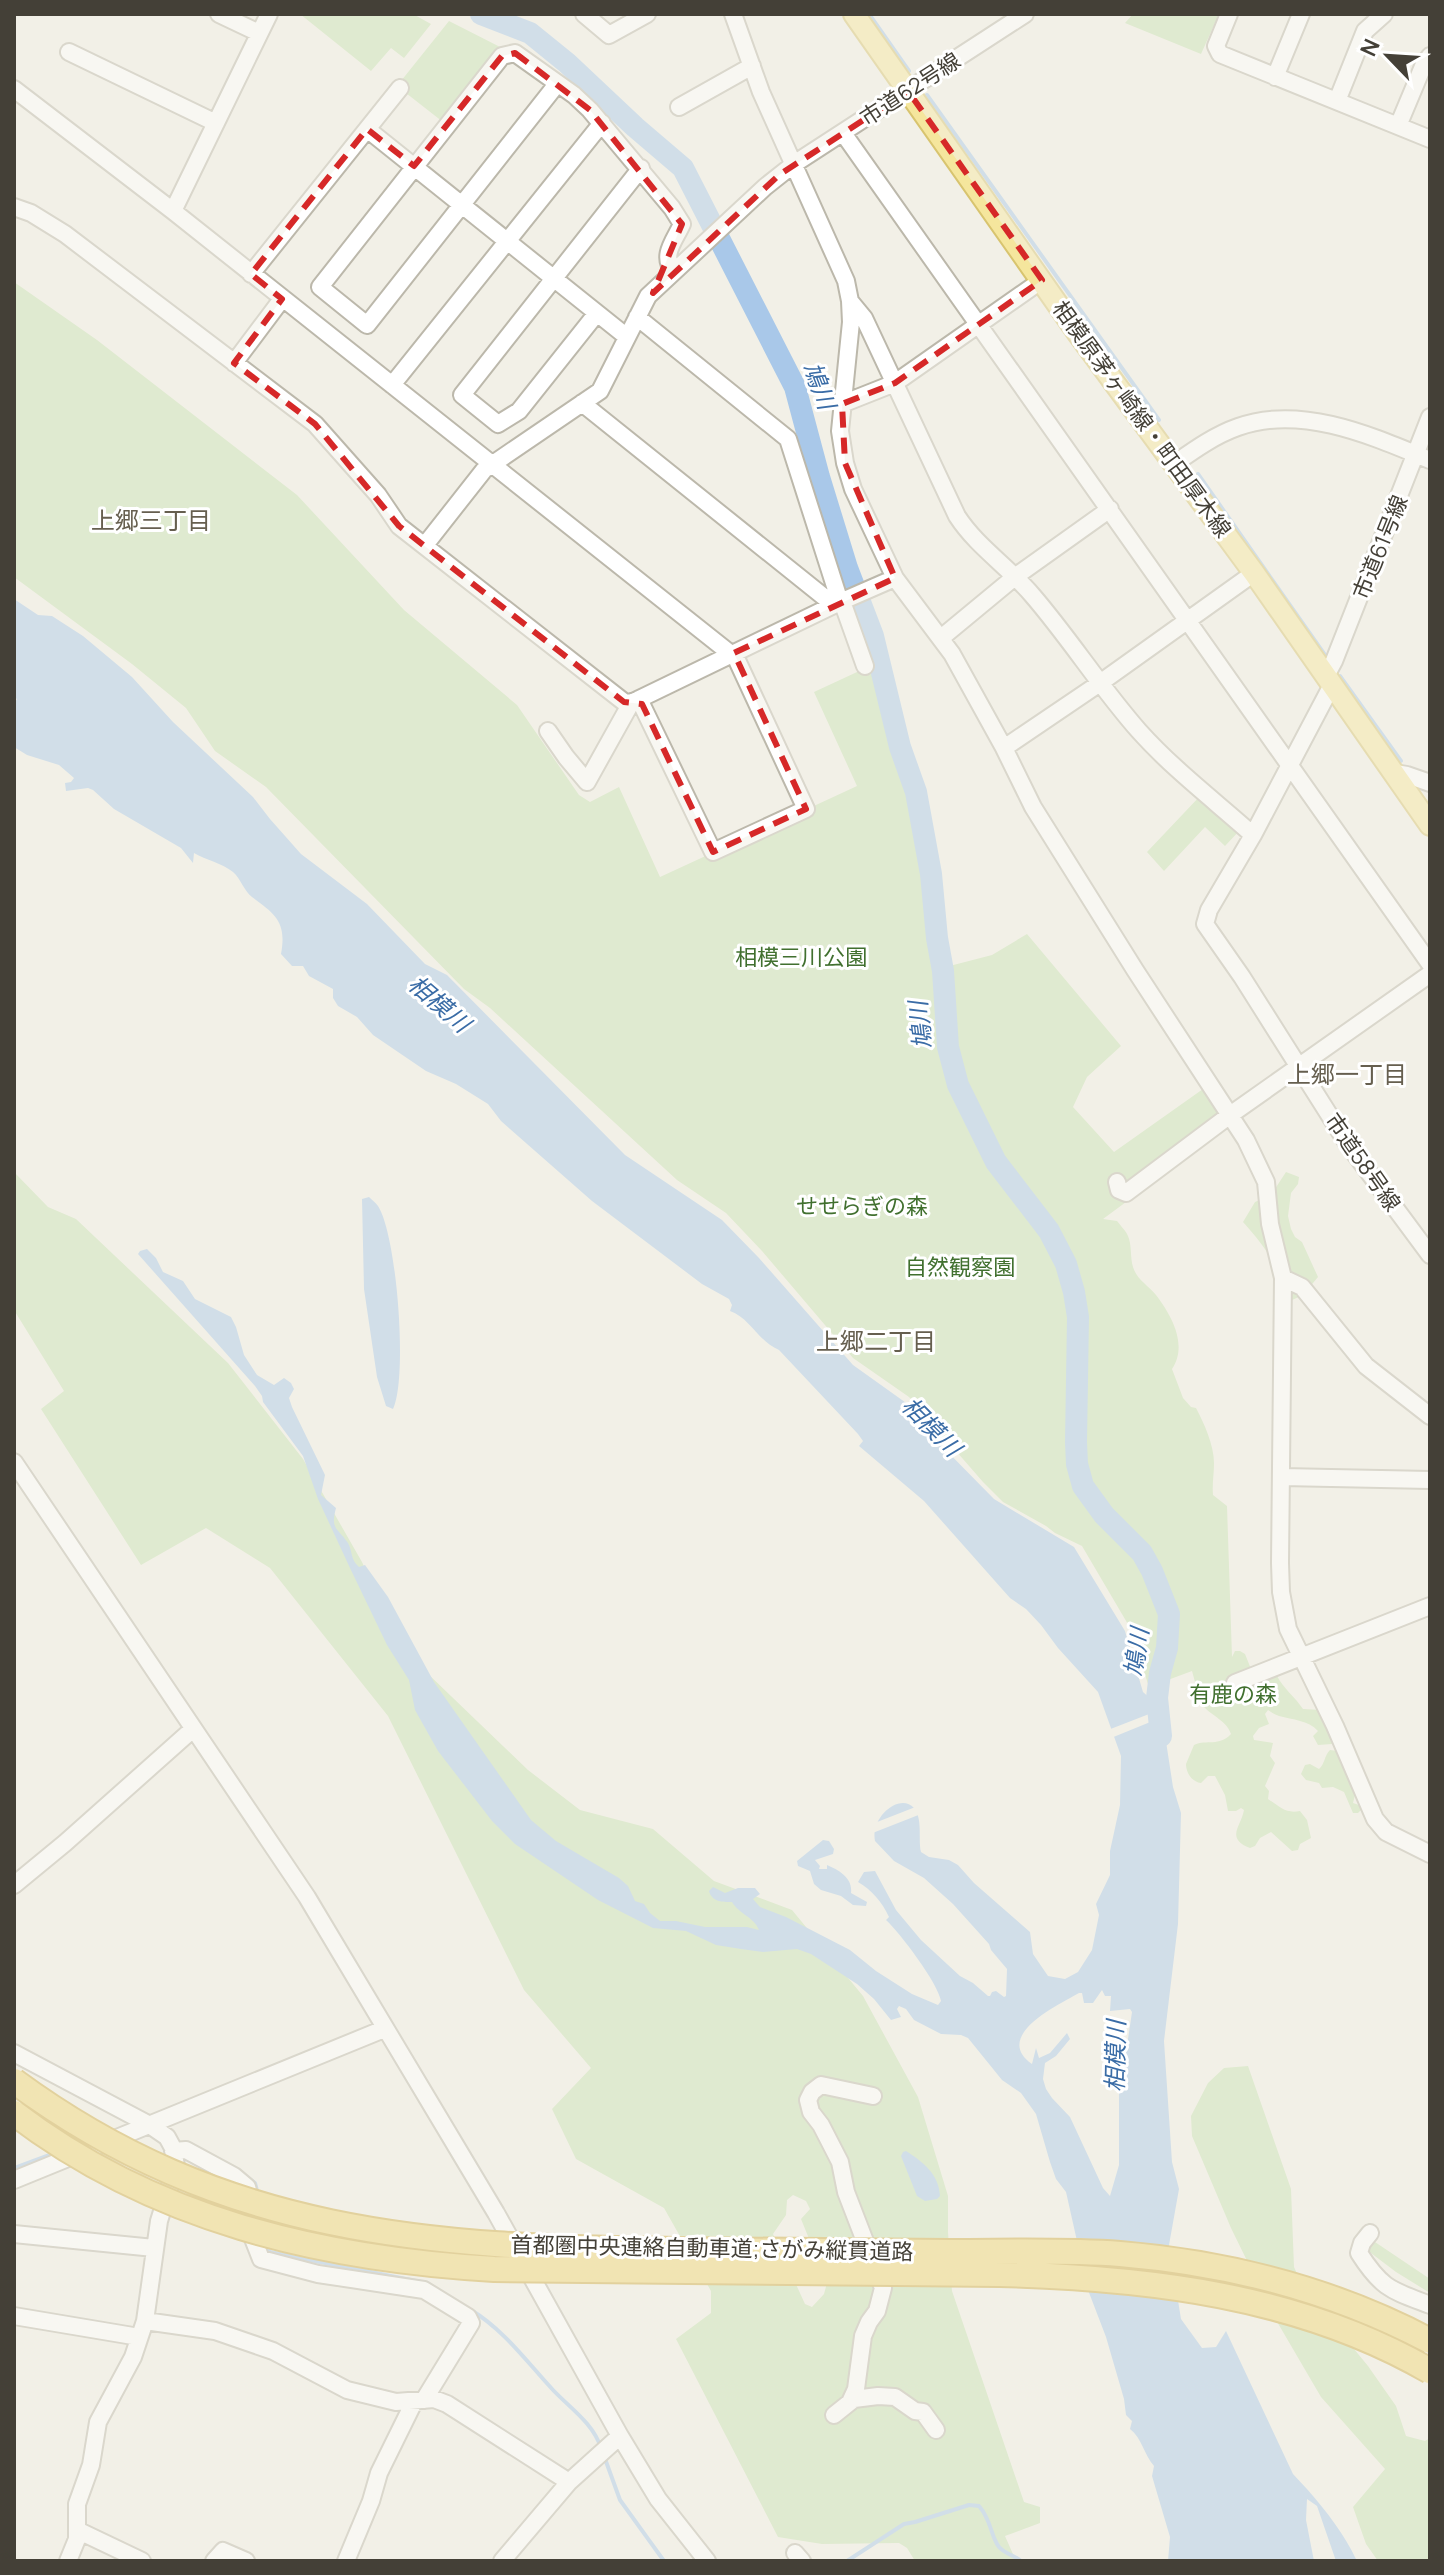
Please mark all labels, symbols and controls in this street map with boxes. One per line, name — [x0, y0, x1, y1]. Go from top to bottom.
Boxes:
north arrow — [1348, 16, 1428, 96]
text: N — [1353, 34, 1387, 61]
street label: 市道62号線 — [854, 45, 966, 133]
street label: 相模原茅ヶ崎線・町田厚木線 — [1046, 294, 1238, 544]
water label: 鳩川 — [796, 357, 845, 417]
street label: 市道61号線 — [1346, 490, 1414, 604]
district label: 上郷三丁目 — [91, 503, 211, 536]
park label: 相模三川公園 — [735, 942, 867, 972]
water label: 相模川 — [402, 967, 480, 1041]
water label: 鳩川 — [900, 996, 939, 1051]
district label: 上郷一丁目 — [1287, 1057, 1407, 1090]
street label: 市道58号線 — [1318, 1107, 1408, 1217]
park label: せせらぎの森 — [796, 1191, 928, 1221]
park label: 自然観察園 — [905, 1252, 1015, 1282]
district label: 上郷二丁目 — [816, 1324, 936, 1357]
water label: 相模川 — [895, 1389, 971, 1465]
water label: 鳩川 — [1116, 1623, 1156, 1678]
park label: 有鹿の森 — [1189, 1679, 1277, 1709]
water label: 相模川 — [1097, 2017, 1132, 2092]
street label: 首都圏中央連絡自動車道;さがみ縦貫道路 — [510, 2229, 914, 2267]

